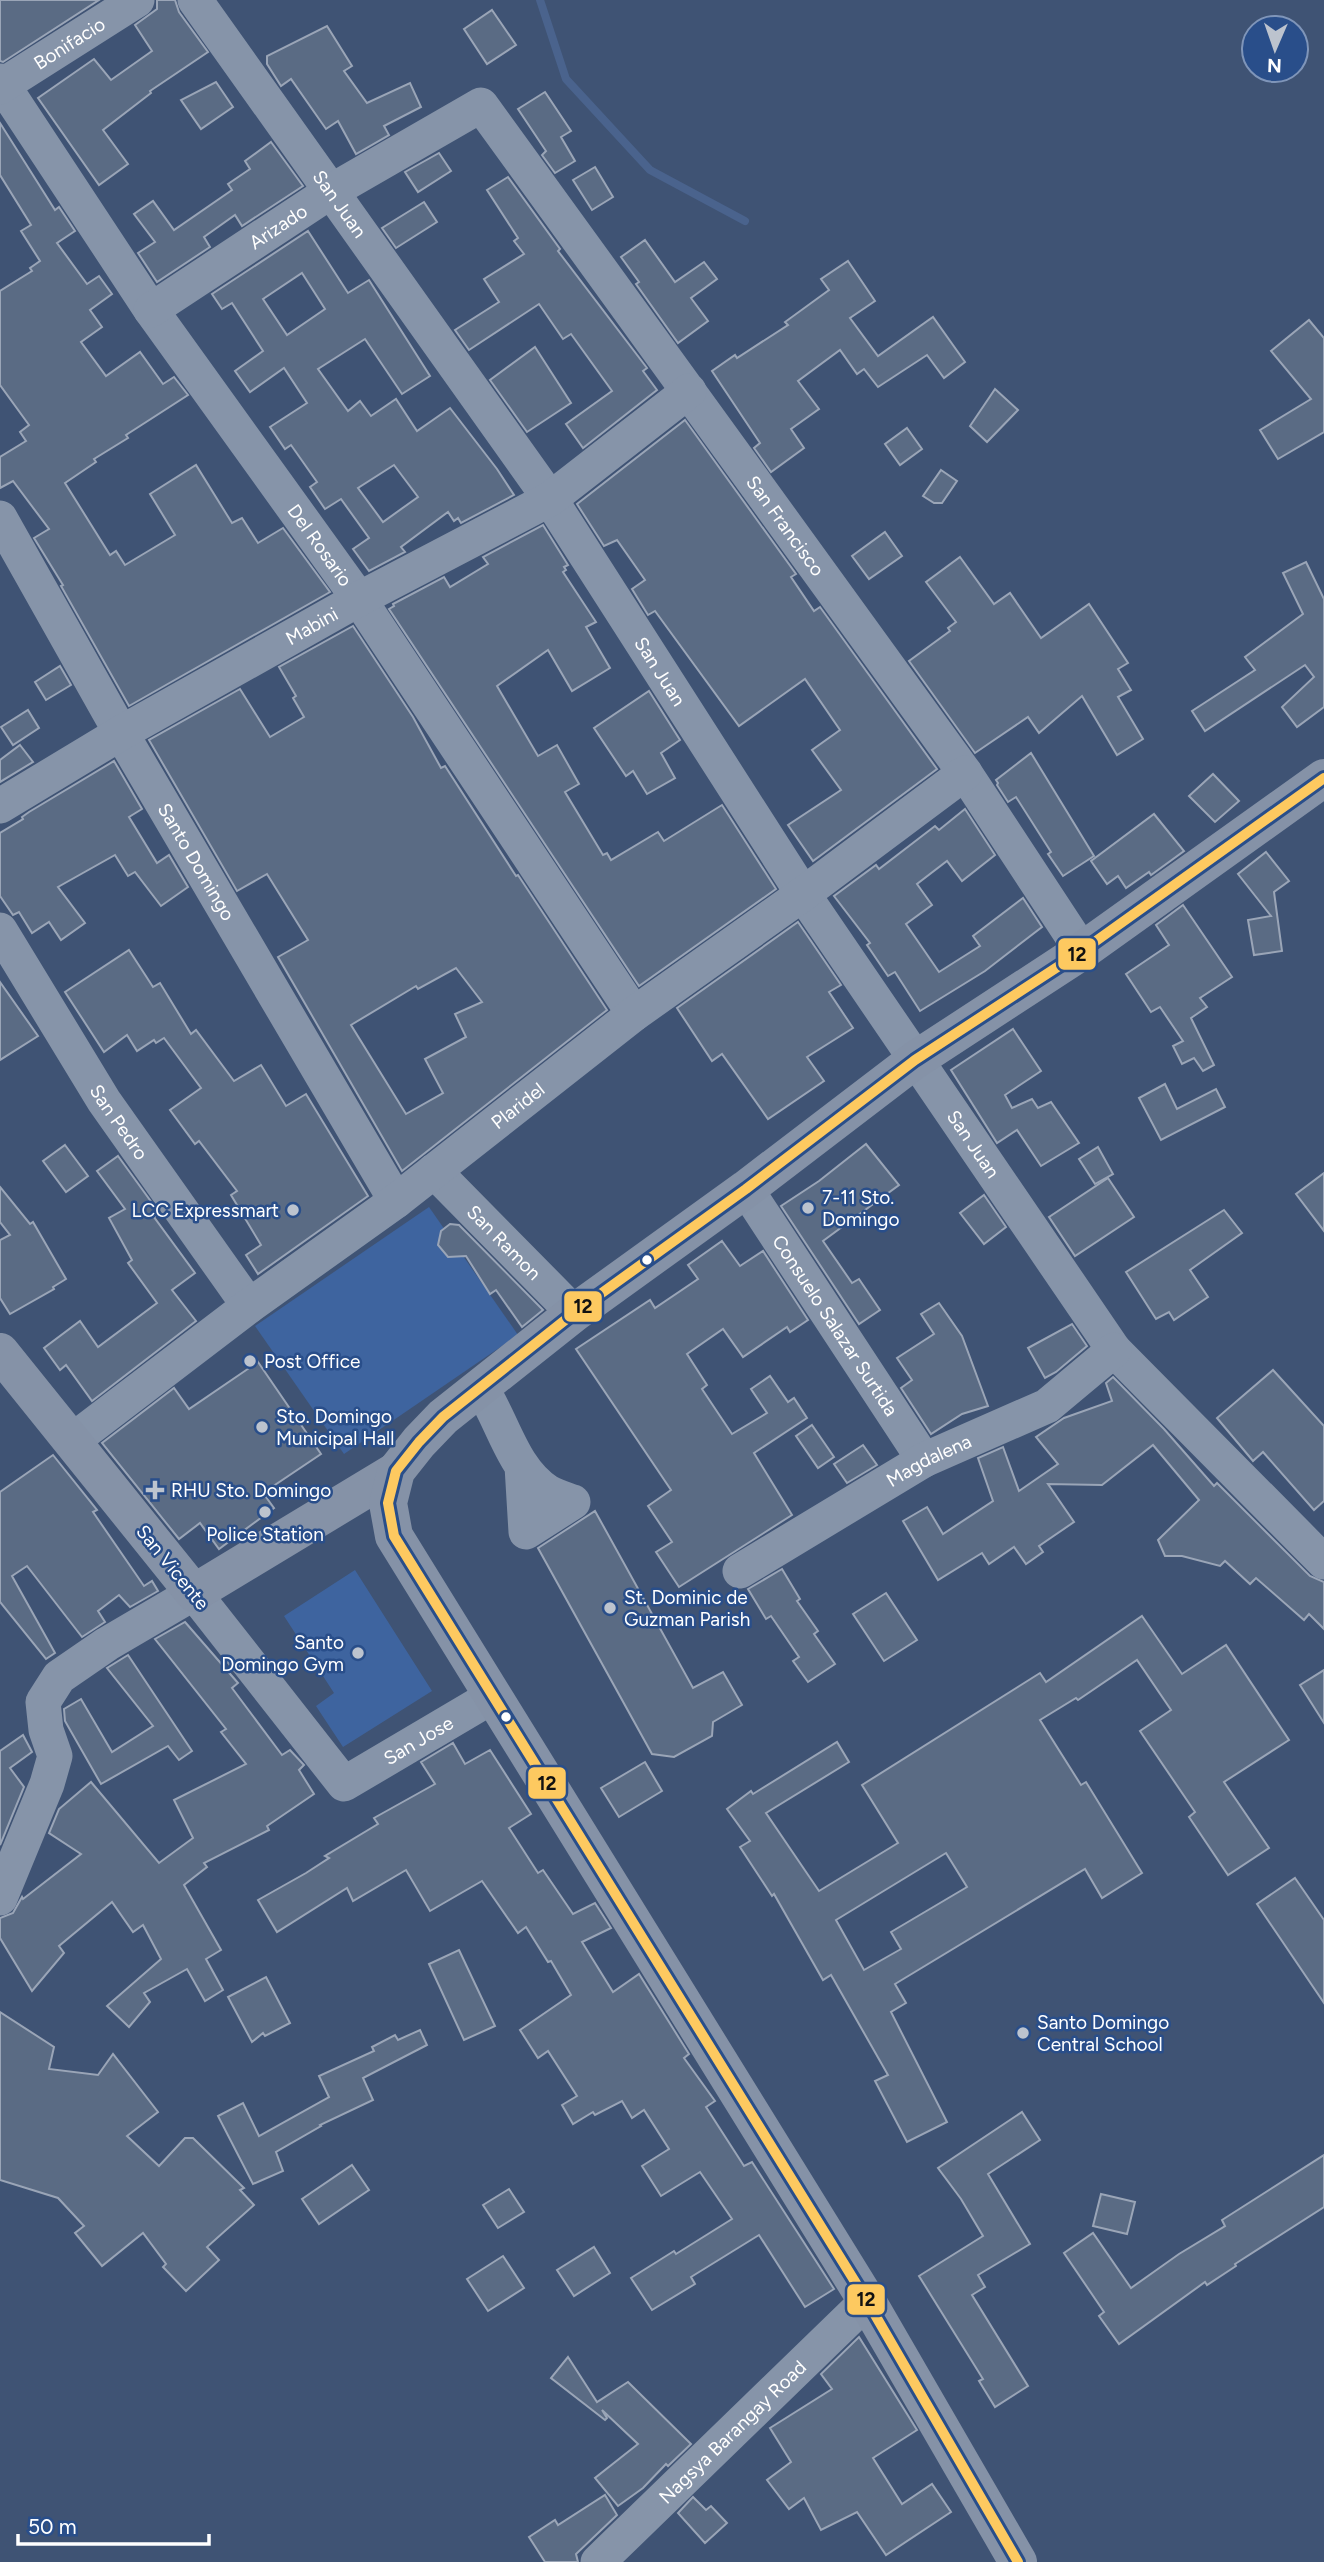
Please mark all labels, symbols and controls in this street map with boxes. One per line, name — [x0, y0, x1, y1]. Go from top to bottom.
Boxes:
street label: Bonifacio — [30, 12, 109, 75]
north arrow — [1240, 14, 1310, 84]
text: N — [1267, 54, 1282, 77]
street label: San Juan — [308, 166, 371, 242]
street label: Arizado — [245, 199, 312, 254]
street label: San Francisco — [741, 471, 829, 581]
street label: Del Rosario — [283, 500, 357, 591]
street label: Mabini — [282, 602, 342, 650]
street label: San Juan — [629, 633, 690, 710]
street label: Santo Domingo — [153, 799, 240, 925]
line badge: 12 — [1057, 937, 1097, 971]
text: 12 — [1067, 943, 1087, 966]
street label: Plaridel — [487, 1078, 549, 1134]
street label: San Pedro — [85, 1080, 153, 1164]
street label: San Juan — [942, 1106, 1004, 1183]
place label: 7-11 Sto. Domingo — [822, 1186, 899, 1231]
place label: LCC Expressmart — [132, 1199, 279, 1222]
street label: San Ramon — [462, 1200, 546, 1285]
marker: 7-11 Sto. Domingo — [800, 1200, 816, 1216]
marker: LCC Expressmart — [285, 1202, 301, 1218]
street label: Consuelo Salazar Surtida — [767, 1231, 903, 1420]
unlabelled marker — [640, 1253, 654, 1267]
line badge: 12 — [563, 1290, 603, 1323]
text: 12 — [573, 1295, 593, 1318]
place label: Post Office — [264, 1350, 360, 1373]
marker: Post Office — [242, 1353, 258, 1369]
place label: Sto. Domingo Municipal Hall — [276, 1405, 394, 1450]
marker: Sto. Domingo Municipal Hall — [254, 1419, 270, 1435]
street label: Magdalena — [882, 1430, 975, 1492]
place label: RHU Sto. Domingo — [171, 1479, 331, 1502]
marker: RHU Sto. Domingo — [145, 1480, 165, 1500]
marker: Police Station — [257, 1504, 273, 1520]
street label: San Vicente — [131, 1520, 214, 1615]
place label: Police Station — [206, 1523, 324, 1546]
place label: St. Dominic de Guzman Parish — [624, 1586, 750, 1631]
marker: St. Dominic de Guzman Parish — [602, 1600, 618, 1616]
place label: Santo Domingo Gym — [221, 1631, 344, 1676]
marker: Santo Domingo Gym — [350, 1645, 366, 1661]
unlabelled marker — [499, 1710, 513, 1724]
street label: San Jose — [380, 1711, 457, 1770]
line badge: 12 — [527, 1766, 567, 1800]
text: 12 — [537, 1772, 557, 1795]
place label: Santo Domingo Central School — [1037, 2011, 1169, 2056]
marker: Santo Domingo Central School — [1015, 2025, 1031, 2041]
line badge: 12 — [846, 2283, 886, 2316]
text: 12 — [856, 2288, 876, 2311]
street label: Nagsya Barangay Road — [654, 2356, 811, 2509]
scale bar — [18, 2502, 208, 2546]
text: 50 m — [28, 2514, 77, 2539]

